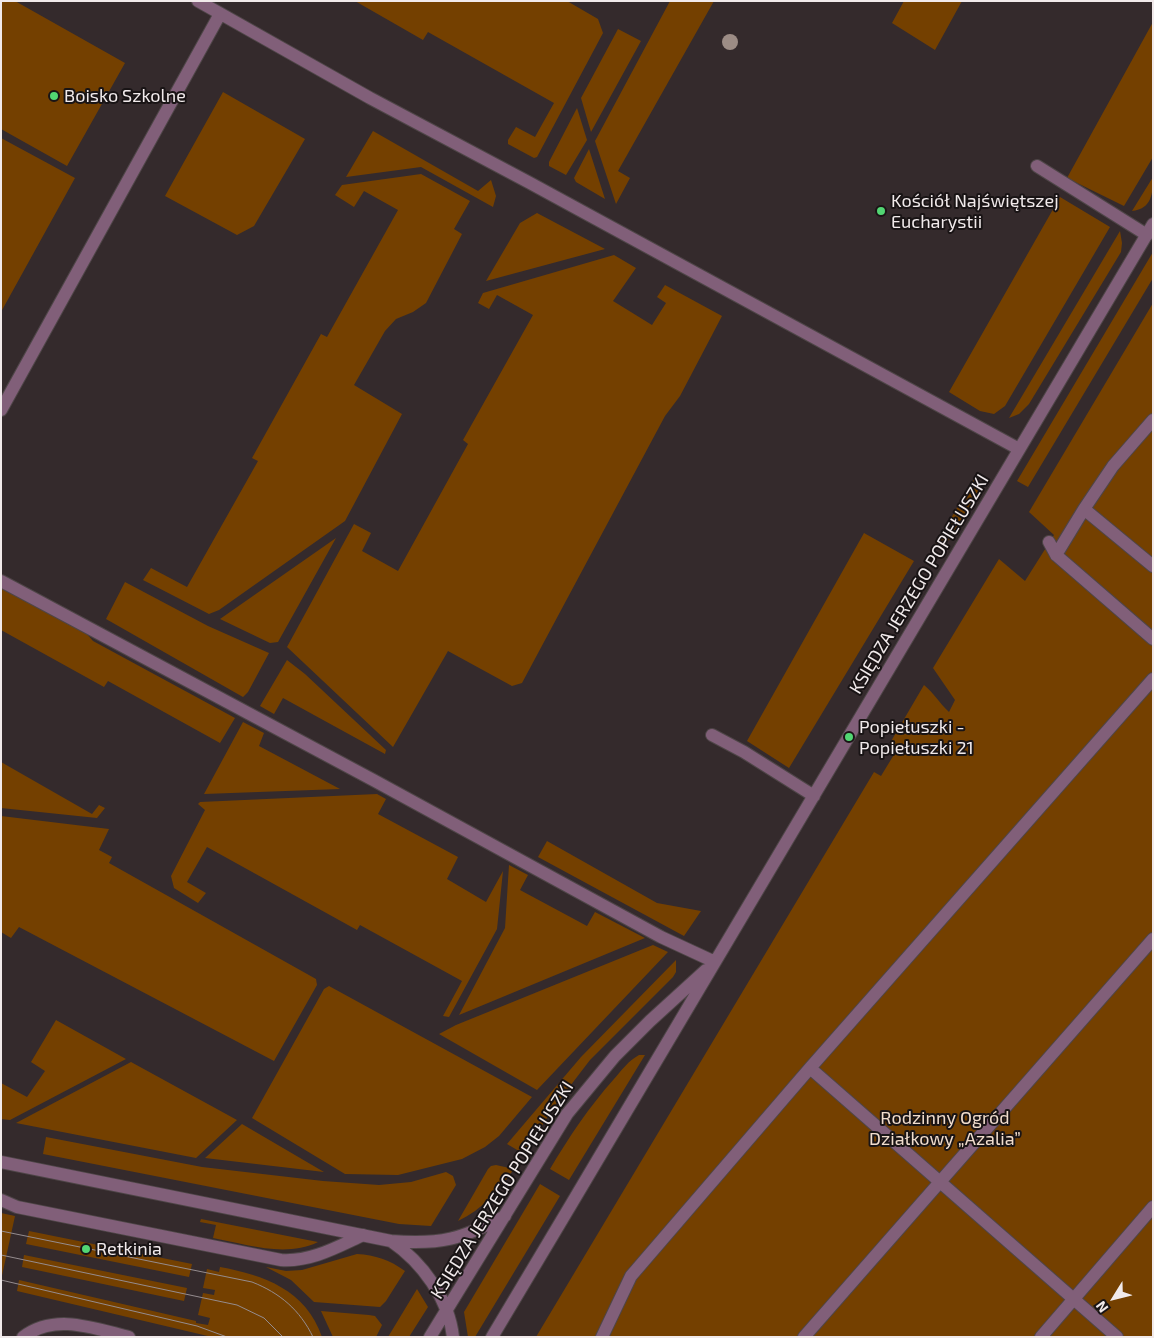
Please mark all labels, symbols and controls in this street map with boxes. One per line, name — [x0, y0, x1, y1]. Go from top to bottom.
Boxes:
place label: Boisko Szkolne — [64, 85, 186, 107]
marker: Boisko Szkolne — [48, 90, 60, 102]
place label: Kościół Najświętszej Eucharystii — [891, 190, 1059, 232]
marker: Kościół Najświętszej Eucharystii — [875, 205, 887, 217]
street label: KSIĘDZA JERZEGO POPIEŁUSZKI — [845, 470, 993, 698]
place label: Popiełuszki - Popiełuszki 21 — [859, 716, 974, 759]
marker: Popiełuszki - Popiełuszki 21 — [843, 731, 855, 743]
street label: KSIĘDZA JERZEGO POPIEŁUSZKI — [426, 1077, 578, 1303]
park label: Rodzinny Ogród Działkowy „Azalia” — [869, 1107, 1021, 1150]
place label: Retkinia — [96, 1238, 162, 1260]
marker: Retkinia — [80, 1243, 92, 1255]
north arrow — [1089, 1273, 1139, 1323]
text: N — [1092, 1298, 1111, 1316]

